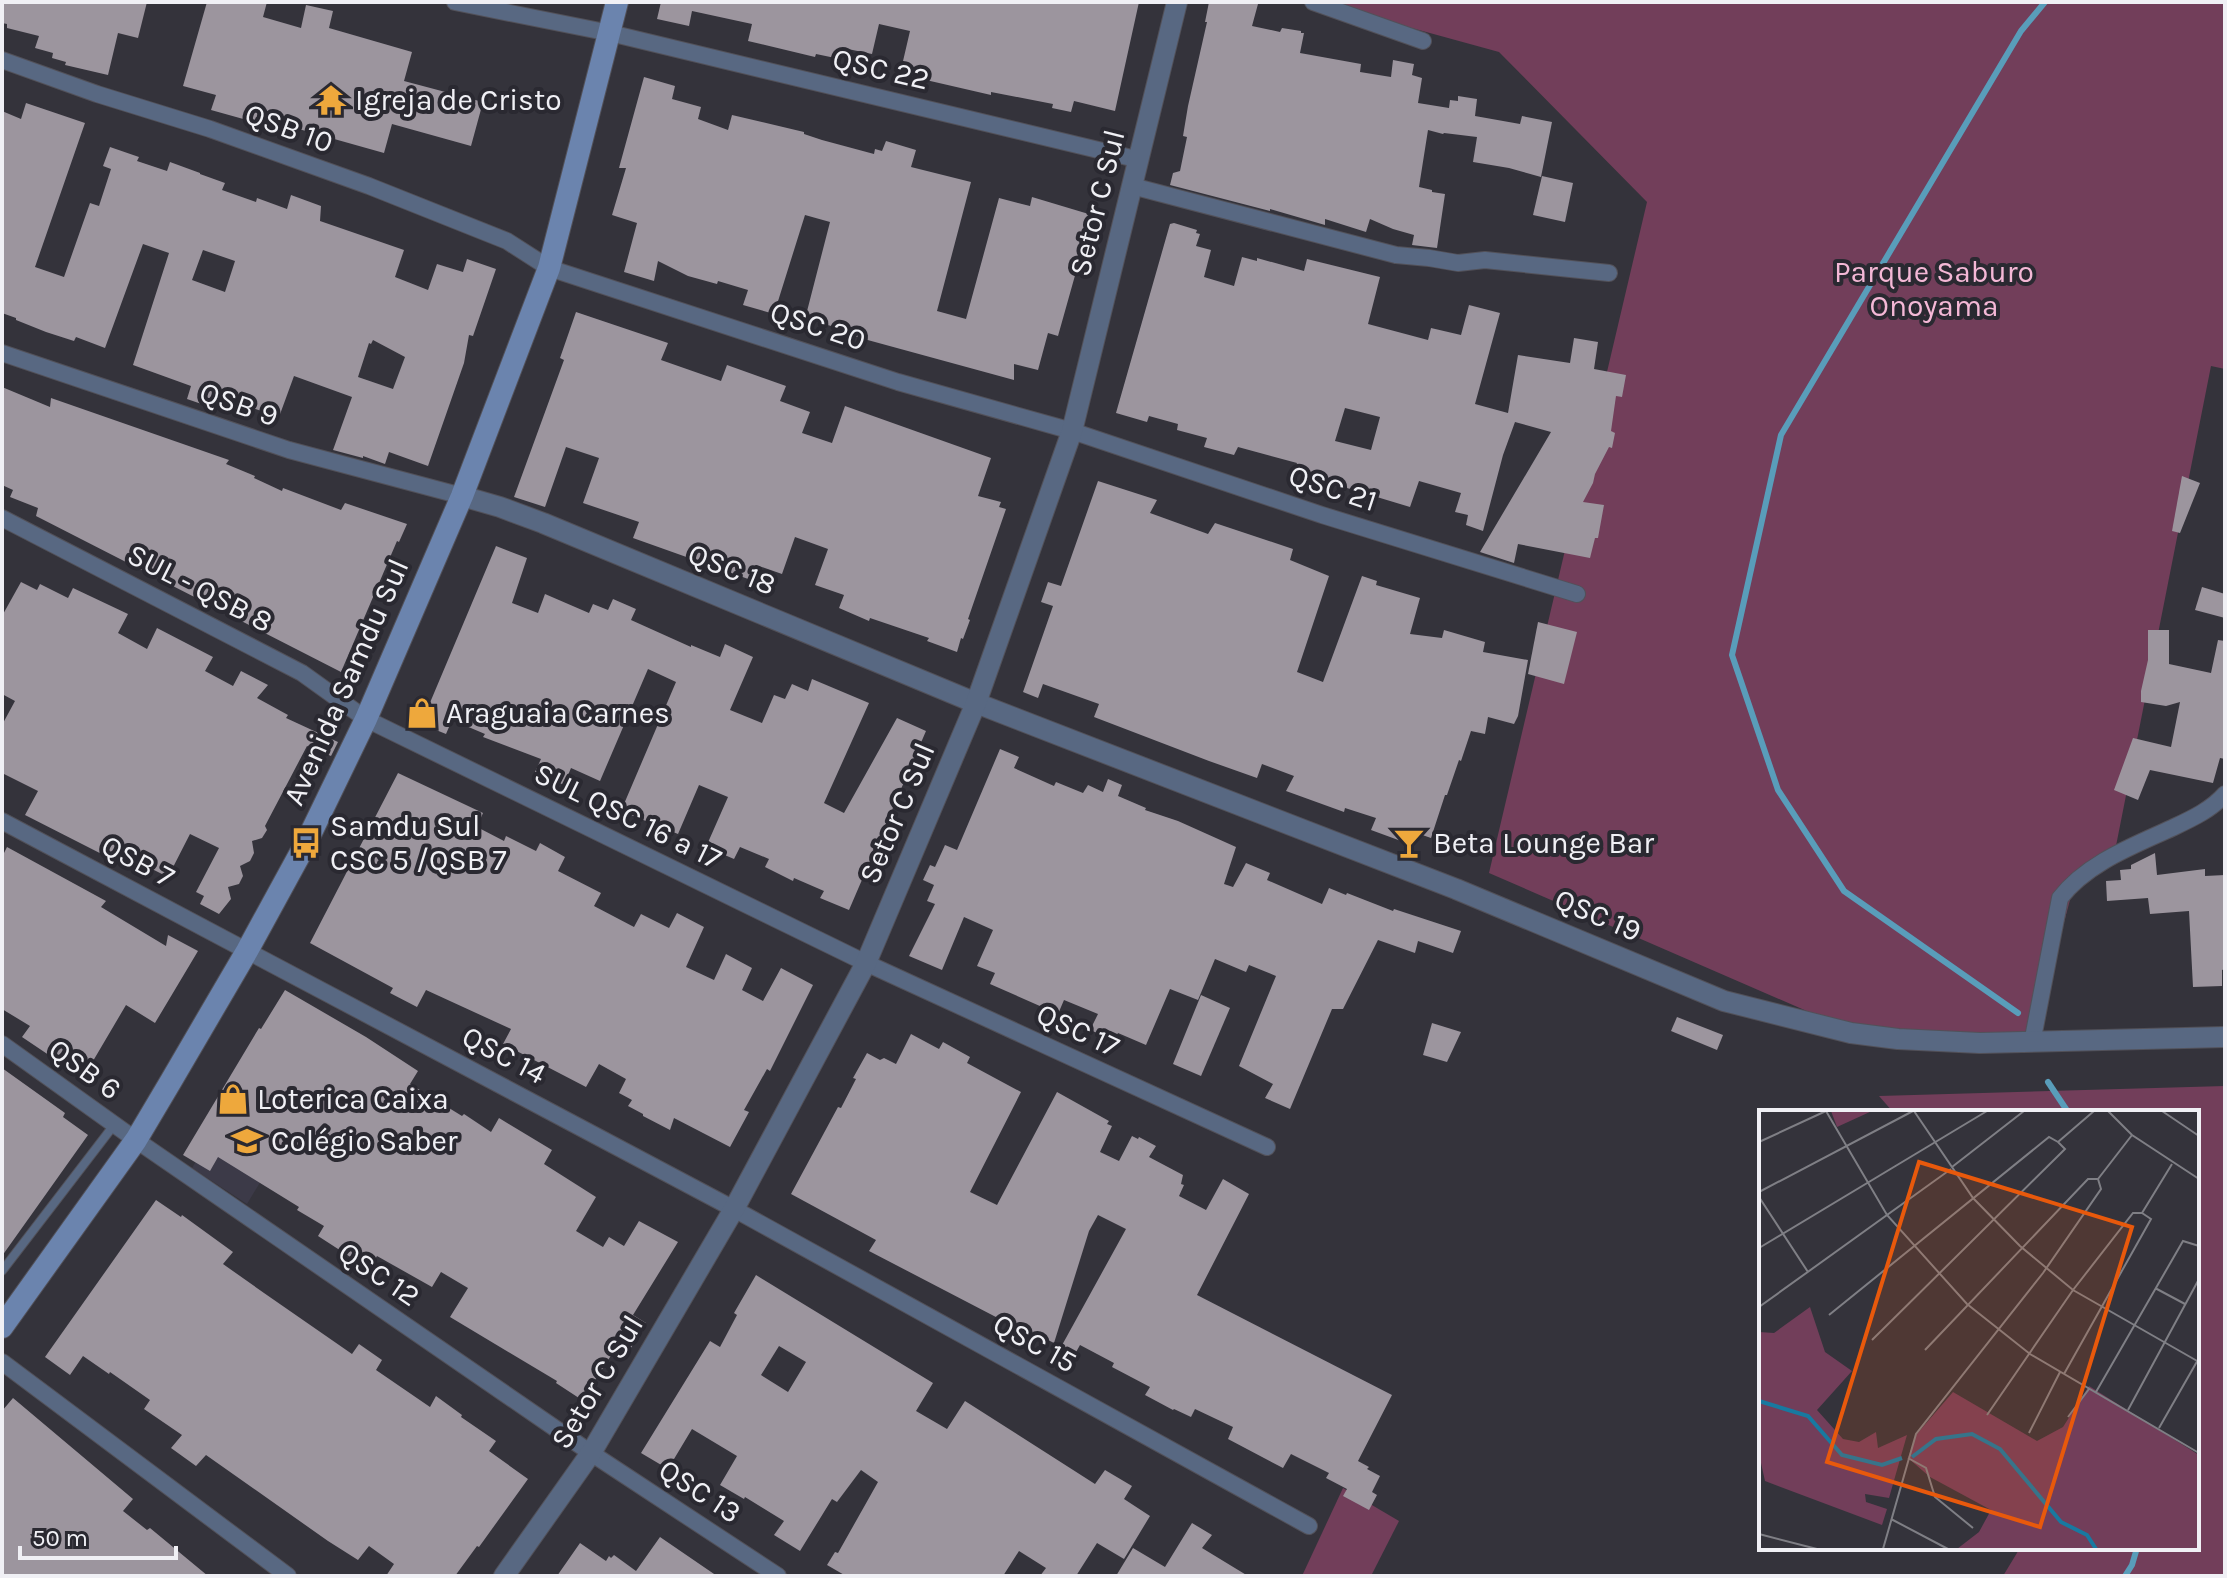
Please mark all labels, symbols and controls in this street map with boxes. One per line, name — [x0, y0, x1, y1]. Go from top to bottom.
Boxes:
street label: QSC 22 — [829, 40, 933, 98]
place label: Igreja de Cristo — [355, 82, 562, 118]
temple icon: Igreja de Cristo — [314, 83, 348, 117]
street label: QSB 10 — [240, 95, 338, 161]
street label: Setor C Sul — [1061, 126, 1133, 280]
park label: Parque Saburo Onoyama — [1834, 254, 2034, 324]
street label: QSC 20 — [766, 294, 870, 358]
street label: QSB 9 — [195, 374, 283, 434]
street label: QSC 21 — [1284, 457, 1382, 519]
street label: QSC 18 — [683, 535, 781, 603]
street label: SUL - QSB 8 — [121, 536, 279, 640]
street label: Avenida Samdu Sul — [275, 553, 417, 811]
place label: Araguaia Carnes — [446, 695, 670, 731]
shop icon: Araguaia Carnes — [405, 696, 439, 730]
street label: Setor C Sul — [851, 737, 943, 889]
street label: SUL QSC 16 a 17 — [528, 755, 728, 877]
place label: Samdu Sul CSC 5 /QSB 7 — [330, 808, 507, 878]
place label: Beta Lounge Bar — [1433, 825, 1654, 861]
bus stop icon: Samdu Sul CSC 5 /QSB 7 — [289, 826, 323, 860]
bar icon: Beta Lounge Bar — [1392, 826, 1426, 860]
street label: QSB 7 — [95, 827, 181, 895]
street label: QSC 19 — [1549, 881, 1647, 949]
street label: QSC 17 — [1031, 995, 1125, 1065]
street label: QSC 14 — [456, 1018, 552, 1092]
street label: QSB 6 — [42, 1031, 128, 1107]
place label: Loterica Caixa — [257, 1081, 449, 1117]
shop icon: Loterica Caixa — [216, 1082, 250, 1116]
inset map — [1759, 1110, 2199, 1550]
place label: Colégio Saber — [271, 1123, 458, 1159]
school or university icon: Colégio Saber — [230, 1124, 264, 1158]
street label: QSC 12 — [331, 1234, 427, 1314]
street label: QSC 15 — [987, 1305, 1083, 1381]
street label: Setor C Sul — [543, 1309, 651, 1455]
street label: QSC 13 — [652, 1451, 748, 1531]
scale bar — [20, 1510, 176, 1560]
text: 50 m — [32, 1524, 88, 1552]

